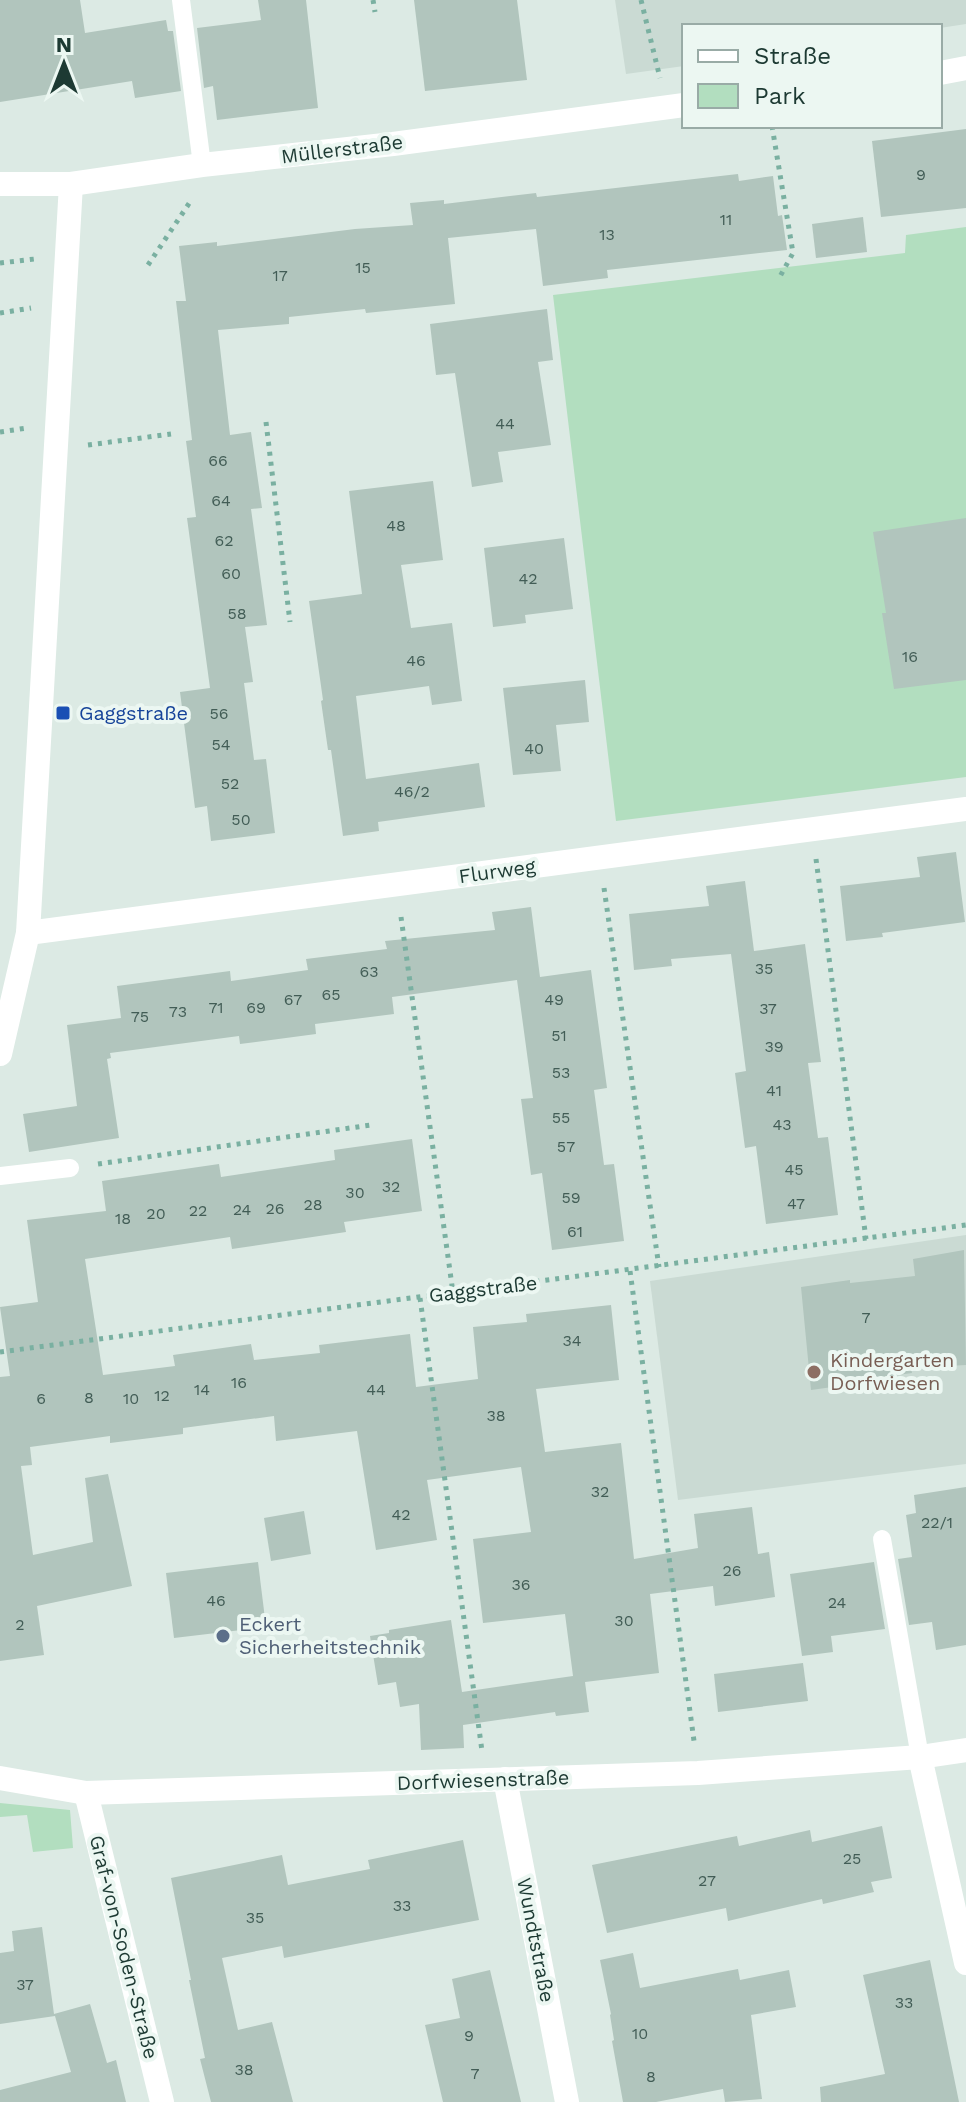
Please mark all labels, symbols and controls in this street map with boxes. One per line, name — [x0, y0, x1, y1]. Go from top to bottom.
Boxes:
north arrow — [24, 24, 104, 104]
legend — [682, 24, 942, 128]
text: N — [56, 32, 72, 57]
text: Straße — [754, 42, 831, 70]
text: Park — [754, 82, 806, 110]
street label: Müllerstraße — [280, 130, 404, 168]
house number: 9 — [916, 165, 926, 184]
house number: 11 — [720, 210, 732, 229]
house number: 13 — [599, 225, 615, 244]
house number: 15 — [355, 258, 371, 277]
house number: 17 — [272, 266, 288, 285]
house number: 44 — [495, 414, 515, 433]
house number: 66 — [208, 451, 228, 470]
house number: 64 — [211, 491, 231, 510]
house number: 48 — [386, 516, 406, 535]
house number: 62 — [214, 531, 234, 550]
house number: 60 — [221, 564, 241, 583]
house number: 42 — [518, 569, 538, 588]
house number: 58 — [227, 604, 247, 623]
house number: 16 — [902, 647, 918, 666]
house number: 46 — [406, 651, 426, 670]
place label: Gaggstraße — [79, 701, 188, 725]
marker: Gaggstraße — [54, 704, 72, 722]
house number: 56 — [209, 704, 229, 723]
house number: 54 — [211, 735, 231, 754]
house number: 40 — [524, 739, 544, 758]
house number: 52 — [221, 774, 239, 793]
house number: 46/2 — [394, 782, 430, 801]
house number: 50 — [231, 810, 251, 829]
street label: Flurweg — [457, 854, 537, 888]
house number: 35 — [755, 959, 773, 978]
house number: 63 — [359, 962, 379, 981]
house number: 65 — [321, 985, 341, 1004]
house number: 67 — [284, 990, 302, 1009]
house number: 49 — [544, 990, 564, 1009]
house number: 71 — [208, 998, 224, 1017]
house number: 69 — [246, 998, 266, 1017]
house number: 37 — [759, 999, 777, 1018]
house number: 73 — [169, 1002, 187, 1021]
house number: 75 — [131, 1007, 149, 1026]
house number: 51 — [551, 1026, 567, 1045]
house number: 39 — [764, 1037, 784, 1056]
house number: 53 — [552, 1063, 570, 1082]
house number: 41 — [766, 1081, 782, 1100]
house number: 55 — [552, 1108, 570, 1127]
house number: 43 — [772, 1115, 792, 1134]
house number: 57 — [557, 1137, 575, 1156]
house number: 45 — [784, 1160, 804, 1179]
house number: 32 — [382, 1177, 400, 1196]
house number: 30 — [345, 1183, 365, 1202]
house number: 59 — [561, 1188, 581, 1207]
house number: 47 — [787, 1194, 805, 1213]
house number: 28 — [303, 1195, 323, 1214]
house number: 26 — [265, 1199, 285, 1218]
house number: 24 — [233, 1200, 252, 1219]
house number: 22 — [189, 1201, 207, 1220]
house number: 20 — [146, 1204, 166, 1223]
house number: 18 — [115, 1209, 131, 1228]
house number: 61 — [567, 1222, 583, 1241]
street label: Gaggstraße — [427, 1270, 539, 1308]
house number: 7 — [862, 1308, 871, 1327]
house number: 34 — [562, 1331, 582, 1350]
place label: Kindergarten Dorfwiesen — [830, 1348, 954, 1395]
marker: Kindergarten Dorfwiesen — [805, 1363, 823, 1381]
house number: 16 — [231, 1373, 247, 1392]
house number: 14 — [194, 1380, 210, 1399]
house number: 44 — [366, 1380, 386, 1399]
house number: 12 — [154, 1386, 170, 1405]
house number: 8 — [84, 1388, 94, 1407]
house number: 6 — [36, 1389, 46, 1408]
house number: 10 — [123, 1389, 139, 1408]
house number: 38 — [486, 1406, 506, 1425]
house number: 32 — [591, 1482, 609, 1501]
house number: 42 — [391, 1505, 411, 1524]
house number: 22/1 — [921, 1513, 953, 1532]
house number: 26 — [722, 1561, 742, 1580]
house number: 36 — [511, 1575, 531, 1594]
house number: 46 — [206, 1591, 226, 1610]
house number: 24 — [828, 1593, 847, 1612]
house number: 30 — [614, 1611, 634, 1630]
place label: Eckert Sicherheitstechnik — [239, 1612, 421, 1659]
house number: 2 — [15, 1615, 25, 1634]
marker: Eckert Sicherheitstechnik — [214, 1627, 232, 1645]
street label: Dorfwiesenstraße — [396, 1765, 570, 1795]
street label: Graf-von-Soden-Straße — [85, 1833, 163, 2061]
house number: 25 — [843, 1849, 861, 1868]
house number: 27 — [698, 1871, 716, 1890]
street label: Wundtstraße — [512, 1876, 560, 2004]
house number: 33 — [393, 1896, 411, 1915]
house number: 35 — [246, 1908, 264, 1927]
house number: 37 — [16, 1975, 34, 1994]
house number: 33 — [895, 1993, 913, 2012]
house number: 10 — [632, 2024, 648, 2043]
house number: 9 — [464, 2026, 474, 2045]
house number: 38 — [234, 2060, 254, 2079]
house number: 7 — [471, 2064, 480, 2083]
house number: 8 — [646, 2067, 656, 2086]

